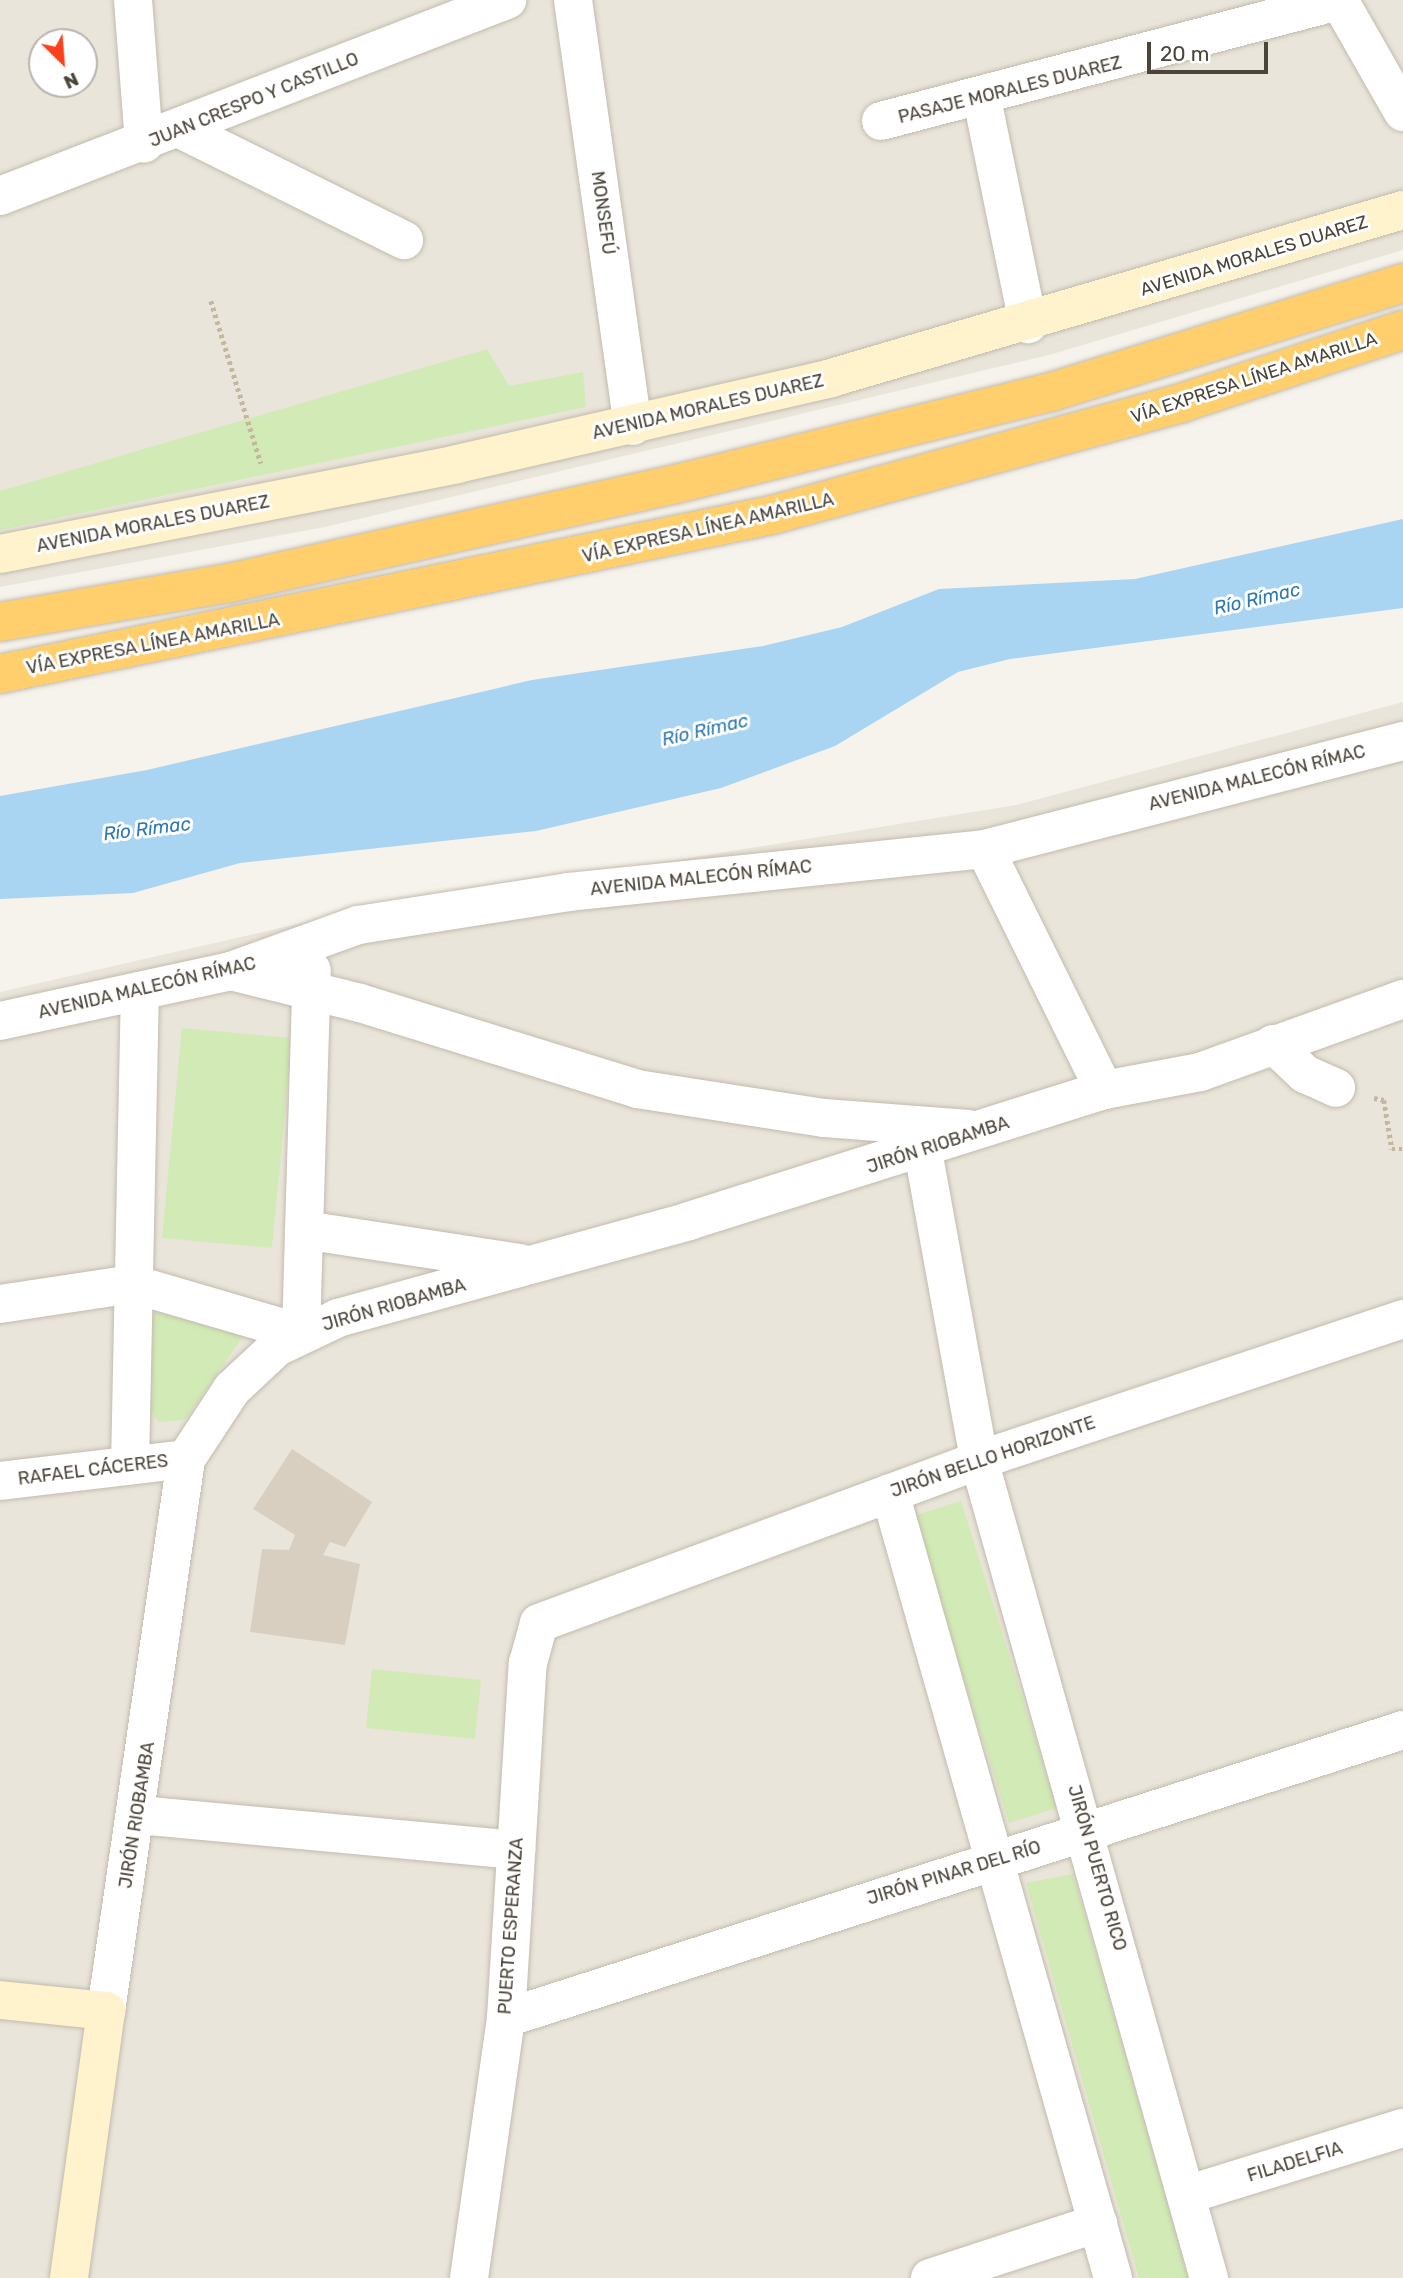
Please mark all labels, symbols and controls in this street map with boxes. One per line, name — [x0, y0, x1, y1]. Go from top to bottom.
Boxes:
north arrow — [28, 28, 98, 98]
scale bar — [1151, 28, 1272, 72]
text: 20 m — [1160, 41, 1209, 66]
street label: JUAN CRESPO Y CASTILLO — [146, 48, 362, 152]
street label: PASAJE MORALES DUAREZ — [896, 52, 1124, 128]
text: N — [60, 67, 82, 94]
street label: MONSEFÚ — [586, 170, 620, 256]
street label: AVENIDA MORALES DUAREZ — [1137, 211, 1371, 301]
street label: VÍA EXPRESA LÍNEA AMARILLA — [1127, 328, 1381, 428]
street label: AVENIDA MORALES DUAREZ — [590, 370, 826, 444]
street label: VÍA EXPRESA LÍNEA AMARILLA — [579, 488, 837, 568]
street label: AVENIDA MORALES DUAREZ — [34, 491, 272, 557]
water label: Río Rímac — [1211, 578, 1303, 620]
street label: VÍA EXPRESA LÍNEA AMARILLA — [24, 609, 282, 679]
water label: Río Rímac — [659, 709, 751, 751]
street label: AVENIDA MALECÓN RÍMAC — [1146, 741, 1368, 815]
water label: Río Rímac — [102, 812, 192, 846]
street label: AVENIDA MALECÓN RÍMAC — [589, 856, 813, 900]
street label: AVENIDA MALECÓN RÍMAC — [36, 952, 258, 1024]
street label: JIRÓN RIOBAMBA — [864, 1112, 1012, 1178]
street label: JIRÓN RIOBAMBA — [320, 1274, 468, 1336]
street label: JIRÓN BELLO HORIZONTE — [888, 1412, 1098, 1502]
street label: RAFAEL CÁCERES — [16, 1450, 170, 1490]
street label: JIRÓN RIOBAMBA — [115, 1740, 159, 1890]
street label: JIRÓN PUERTO RICO — [1063, 1783, 1131, 1953]
street label: JIRÓN PINAR DEL RÍO — [864, 1836, 1044, 1910]
street label: PUERTO ESPERANZA — [494, 1837, 528, 2015]
street label: FILADELFIA — [1245, 2137, 1345, 2187]

